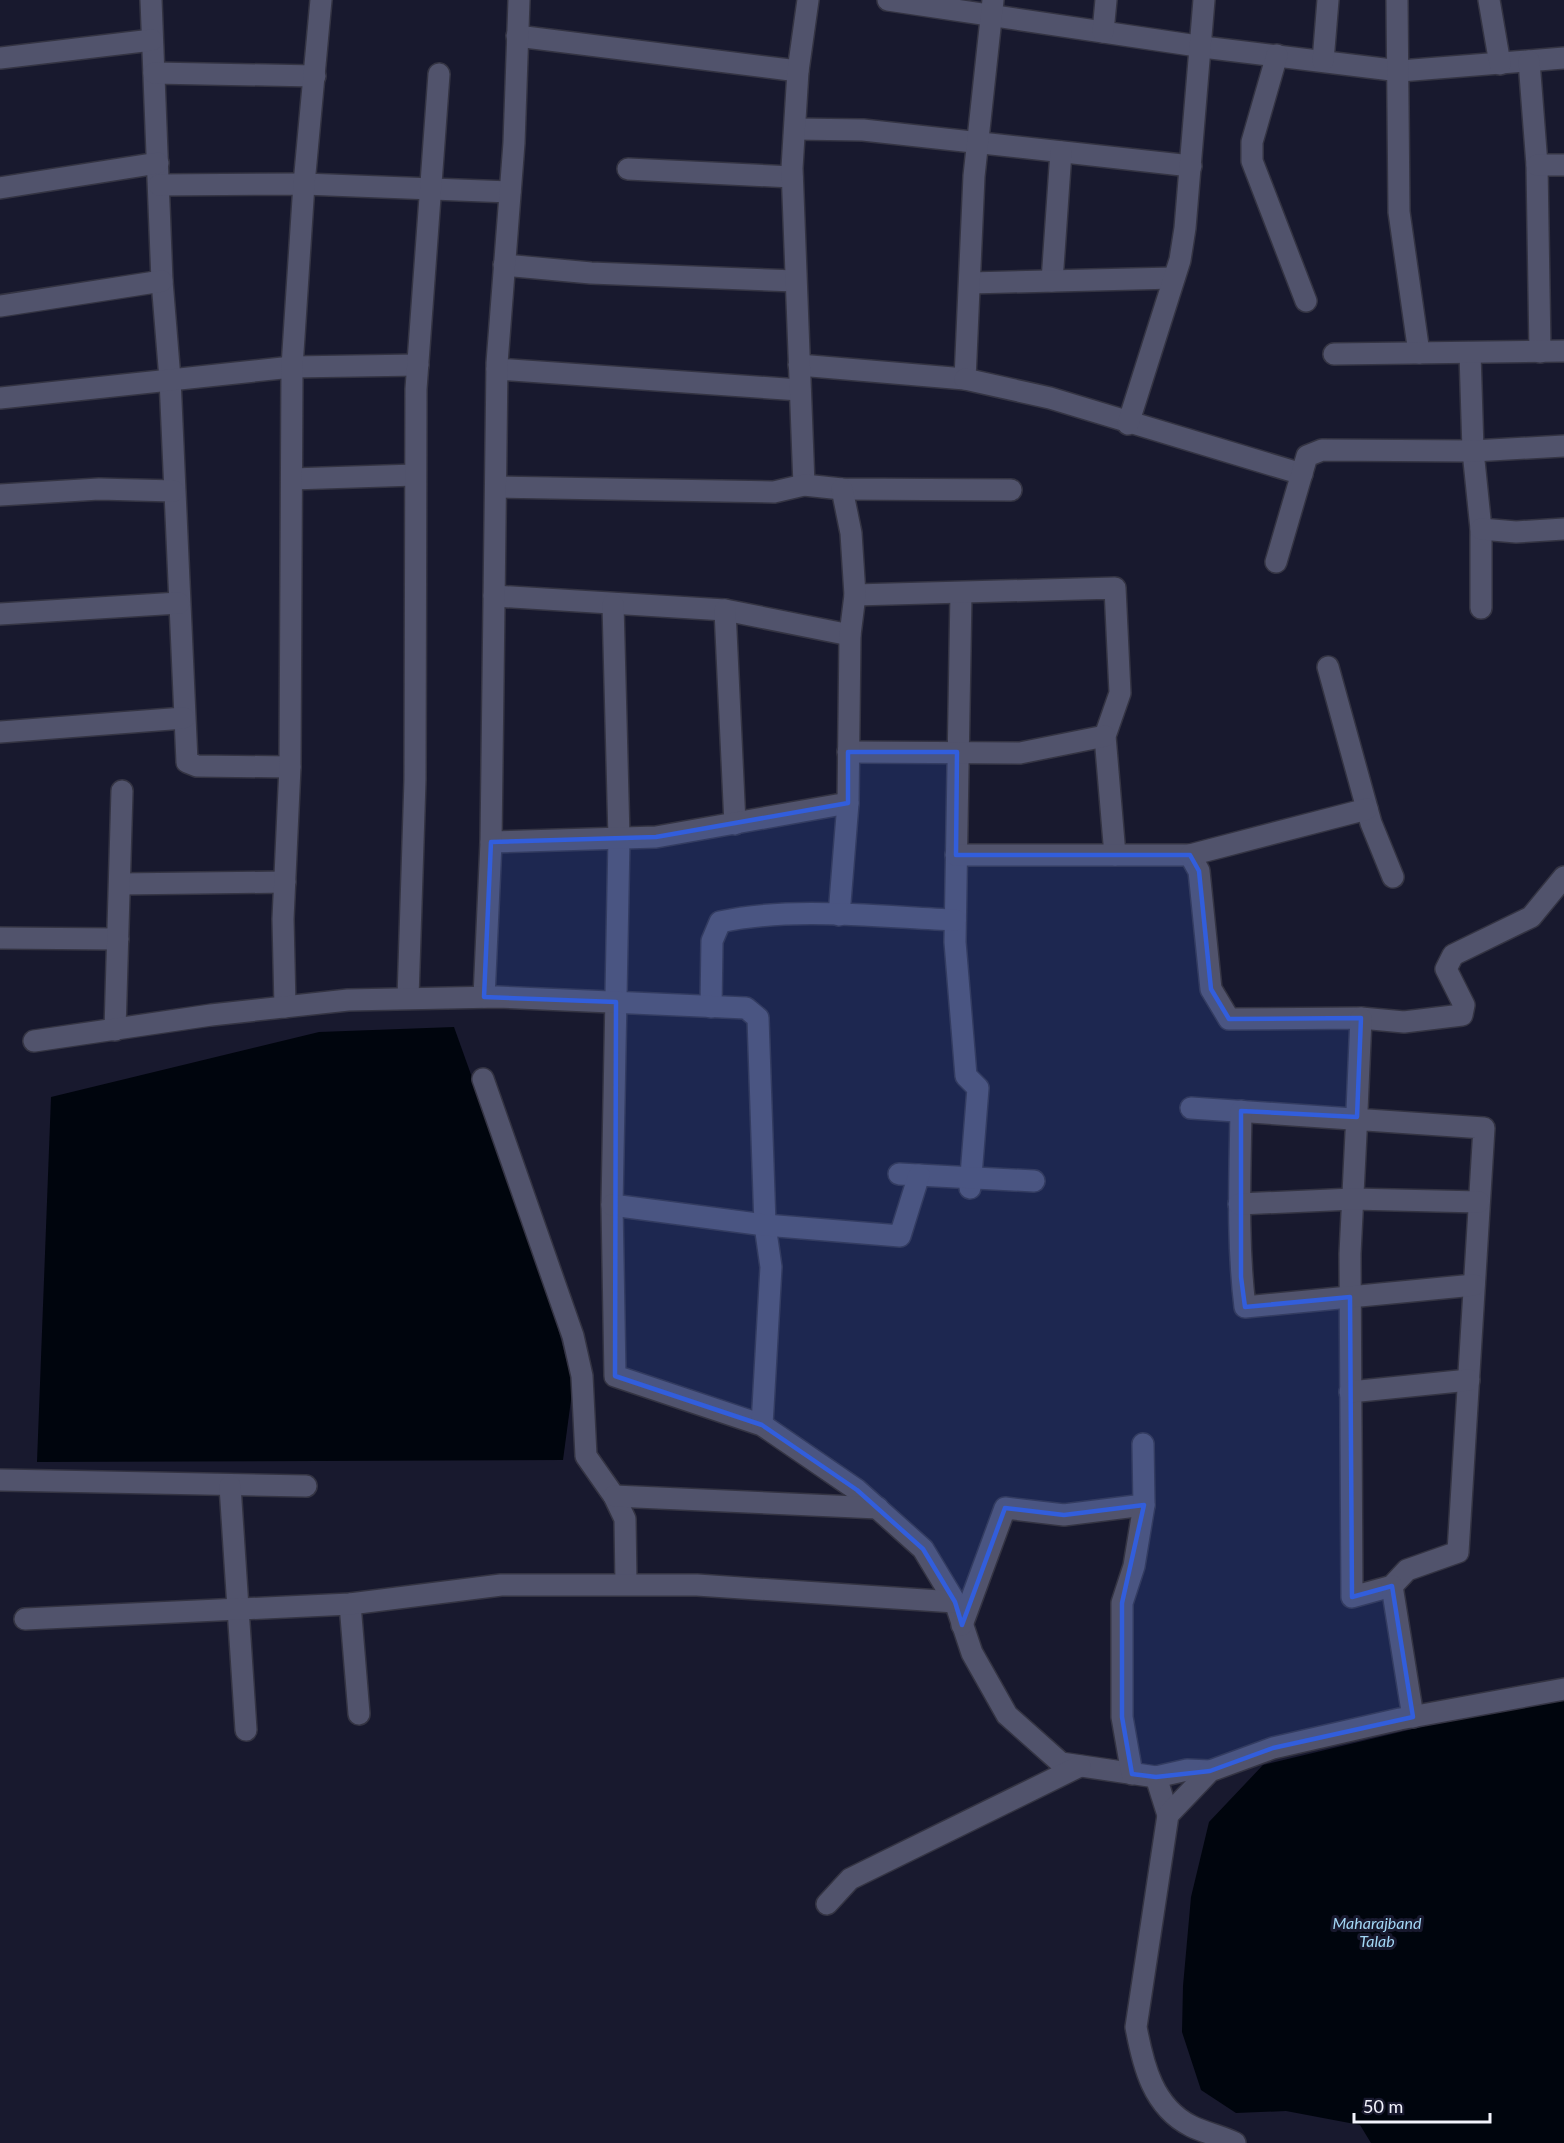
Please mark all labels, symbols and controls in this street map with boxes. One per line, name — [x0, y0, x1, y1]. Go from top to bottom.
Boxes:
water label: Maharajband Talab — [1333, 1913, 1422, 1950]
scale bar — [1354, 2086, 1490, 2124]
text: 50 m — [1363, 2095, 1403, 2117]

